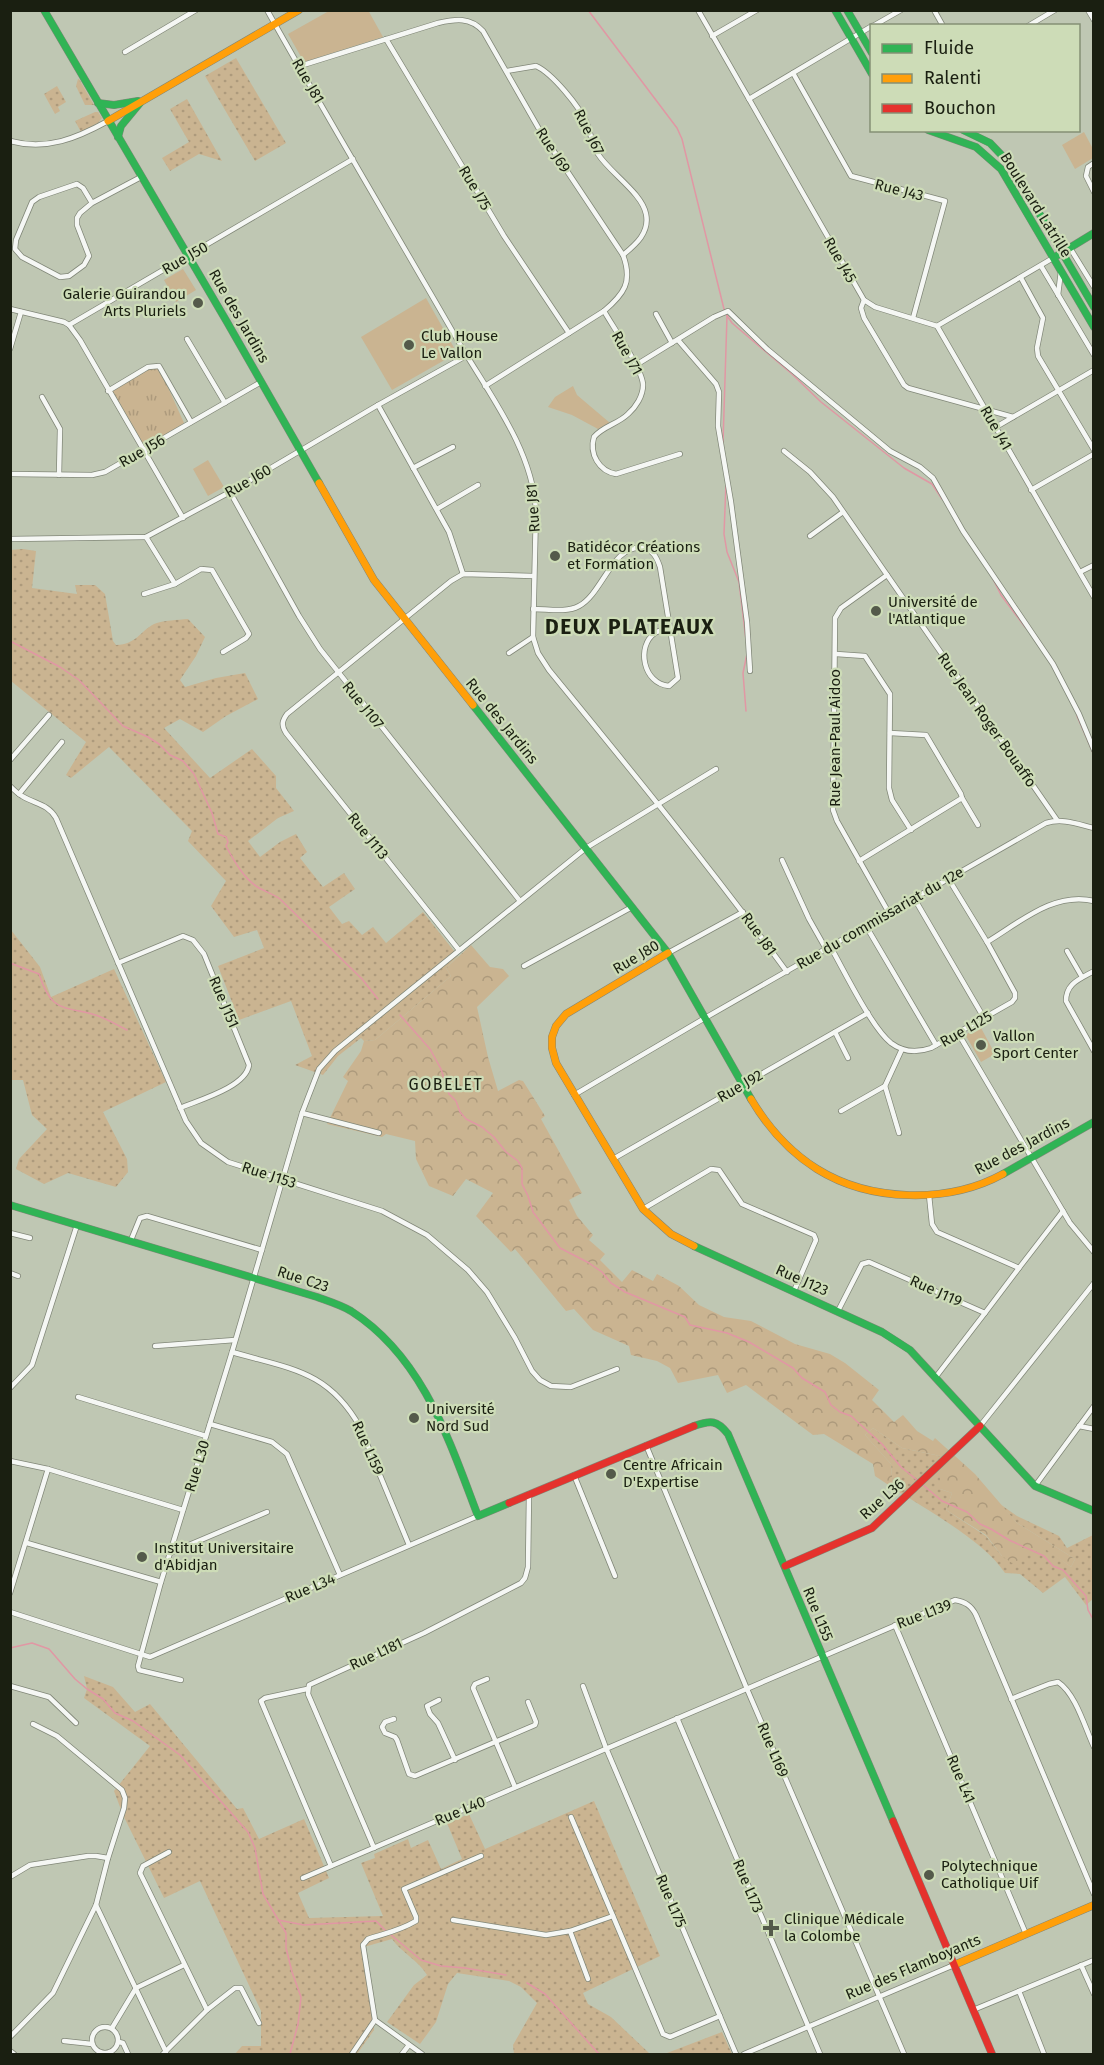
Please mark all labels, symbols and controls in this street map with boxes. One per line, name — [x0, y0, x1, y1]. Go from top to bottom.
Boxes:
legend — [870, 24, 1080, 132]
text: Fluide — [924, 37, 974, 59]
street label: Rue J81 — [288, 55, 328, 107]
text: Ralenti — [924, 67, 981, 89]
text: Bouchon — [924, 97, 996, 119]
street label: Rue J67 — [570, 106, 608, 158]
street label: Rue J69 — [532, 124, 574, 176]
street label: Boulevard Latrille — [996, 149, 1076, 261]
street label: Rue J75 — [455, 163, 495, 213]
street label: Rue J43 — [873, 175, 925, 205]
street label: Rue J45 — [820, 234, 860, 286]
street label: Rue J50 — [159, 238, 211, 278]
street label: Rue des Jardins — [205, 266, 273, 366]
place label: Galerie Guirandou Arts Pluriels — [63, 285, 186, 320]
marker: Galerie Guirandou Arts Pluriels — [191, 296, 205, 310]
place label: Club House Le Vallon — [421, 327, 498, 362]
street label: Rue J71 — [608, 328, 646, 378]
marker: Club House Le Vallon — [402, 338, 416, 352]
street label: Rue J41 — [976, 403, 1016, 453]
street label: Rue J56 — [116, 431, 168, 471]
street label: Rue J60 — [221, 460, 275, 502]
street label: Rue J81 — [522, 483, 544, 533]
place label: Batidécor Créations et Formation — [567, 538, 700, 573]
marker: Batidécor Créations et Formation — [548, 549, 562, 563]
place label: Université de l'Atlantique — [888, 593, 978, 628]
marker: Université de l'Atlantique — [869, 604, 883, 618]
district label: DEUX PLATEAUX — [545, 614, 715, 640]
street label: Rue Jean Roger Bouaffo — [934, 649, 1040, 791]
street label: Rue Jean-Paul Aidoo — [826, 669, 844, 807]
street label: Rue des Jardins — [462, 674, 542, 768]
street label: Rue J107 — [338, 678, 388, 733]
street label: Rue J113 — [344, 809, 392, 863]
street label: Rue du commissariat du 12e — [793, 863, 967, 973]
street label: Rue J81 — [737, 909, 781, 959]
street label: Rue J80 — [609, 936, 663, 978]
street label: Rue J151 — [205, 974, 243, 1030]
street label: Rue L125 — [937, 1007, 995, 1051]
place label: Vallon Sport Center — [993, 1027, 1078, 1062]
marker: Vallon Sport Center — [974, 1038, 988, 1052]
street label: Rue J92 — [714, 1066, 766, 1106]
district label: GOBELET — [409, 1075, 483, 1094]
street label: Rue des Jardins — [971, 1113, 1073, 1179]
street label: Rue J153 — [240, 1158, 298, 1192]
street label: Rue J123 — [773, 1260, 831, 1300]
street label: Rue C23 — [275, 1262, 331, 1296]
street label: Rue J119 — [907, 1272, 965, 1310]
place label: Université Nord Sud — [426, 1400, 495, 1435]
marker: Université Nord Sud — [407, 1411, 421, 1425]
street label: Rue L159 — [348, 1418, 388, 1478]
street label: Rue L30 — [181, 1438, 213, 1494]
place label: Centre Africain D'Expertise — [623, 1456, 723, 1491]
marker: Centre Africain D'Expertise — [604, 1467, 618, 1481]
street label: Rue L36 — [856, 1475, 908, 1523]
place label: Institut Universitaire d'Abidjan — [154, 1539, 294, 1574]
marker: Institut Universitaire d'Abidjan — [135, 1550, 149, 1564]
street label: Rue L34 — [282, 1569, 338, 1607]
street label: Rue L155 — [799, 1584, 837, 1644]
street label: Rue L139 — [894, 1595, 954, 1633]
street label: Rue L181 — [347, 1634, 405, 1674]
street label: Rue L169 — [753, 1720, 793, 1780]
street label: Rue L41 — [943, 1752, 979, 1806]
street label: Rue L40 — [432, 1792, 488, 1830]
street label: Rue L173 — [729, 1857, 767, 1915]
place label: Polytechnique Catholique Uif — [941, 1857, 1039, 1892]
marker: Polytechnique Catholique Uif — [922, 1868, 936, 1882]
street label: Rue L175 — [652, 1872, 690, 1930]
place label: Clinique Médicale la Colombe — [784, 1910, 904, 1945]
marker: Clinique Médicale la Colombe — [762, 1919, 780, 1937]
street label: Rue des Flamboyants — [843, 1930, 983, 2004]

